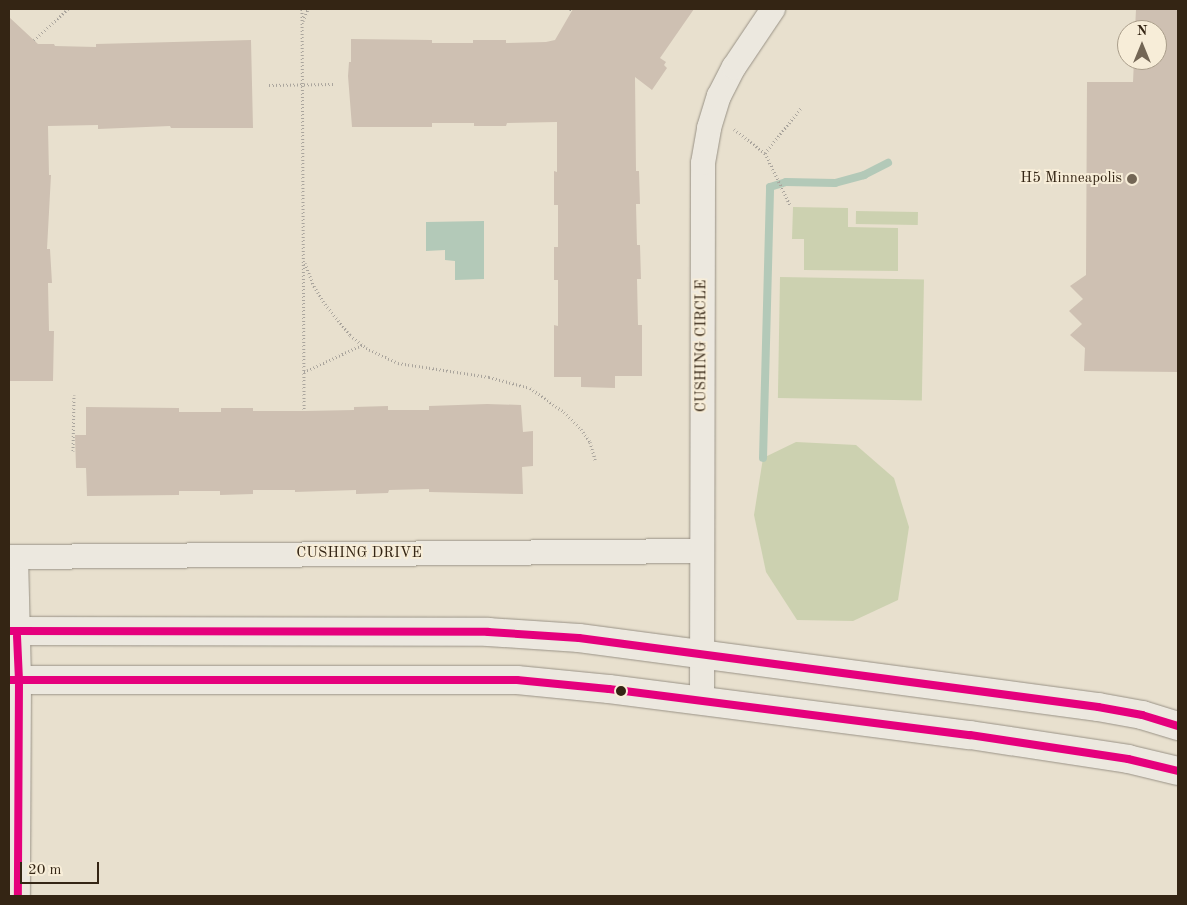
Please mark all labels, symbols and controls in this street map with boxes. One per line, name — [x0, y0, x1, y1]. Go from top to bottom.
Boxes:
north arrow — [1117, 20, 1167, 70]
text: N — [1137, 24, 1147, 38]
place label: H5 Minneapolis — [1020, 170, 1122, 188]
marker: H5 Minneapolis — [1126, 173, 1138, 185]
street label: CUSHING CIRCLE — [693, 280, 711, 412]
street label: CUSHING DRIVE — [296, 545, 422, 563]
unlabelled marker — [616, 686, 626, 696]
scale bar — [22, 852, 101, 884]
text: 20 m — [28, 863, 62, 878]

